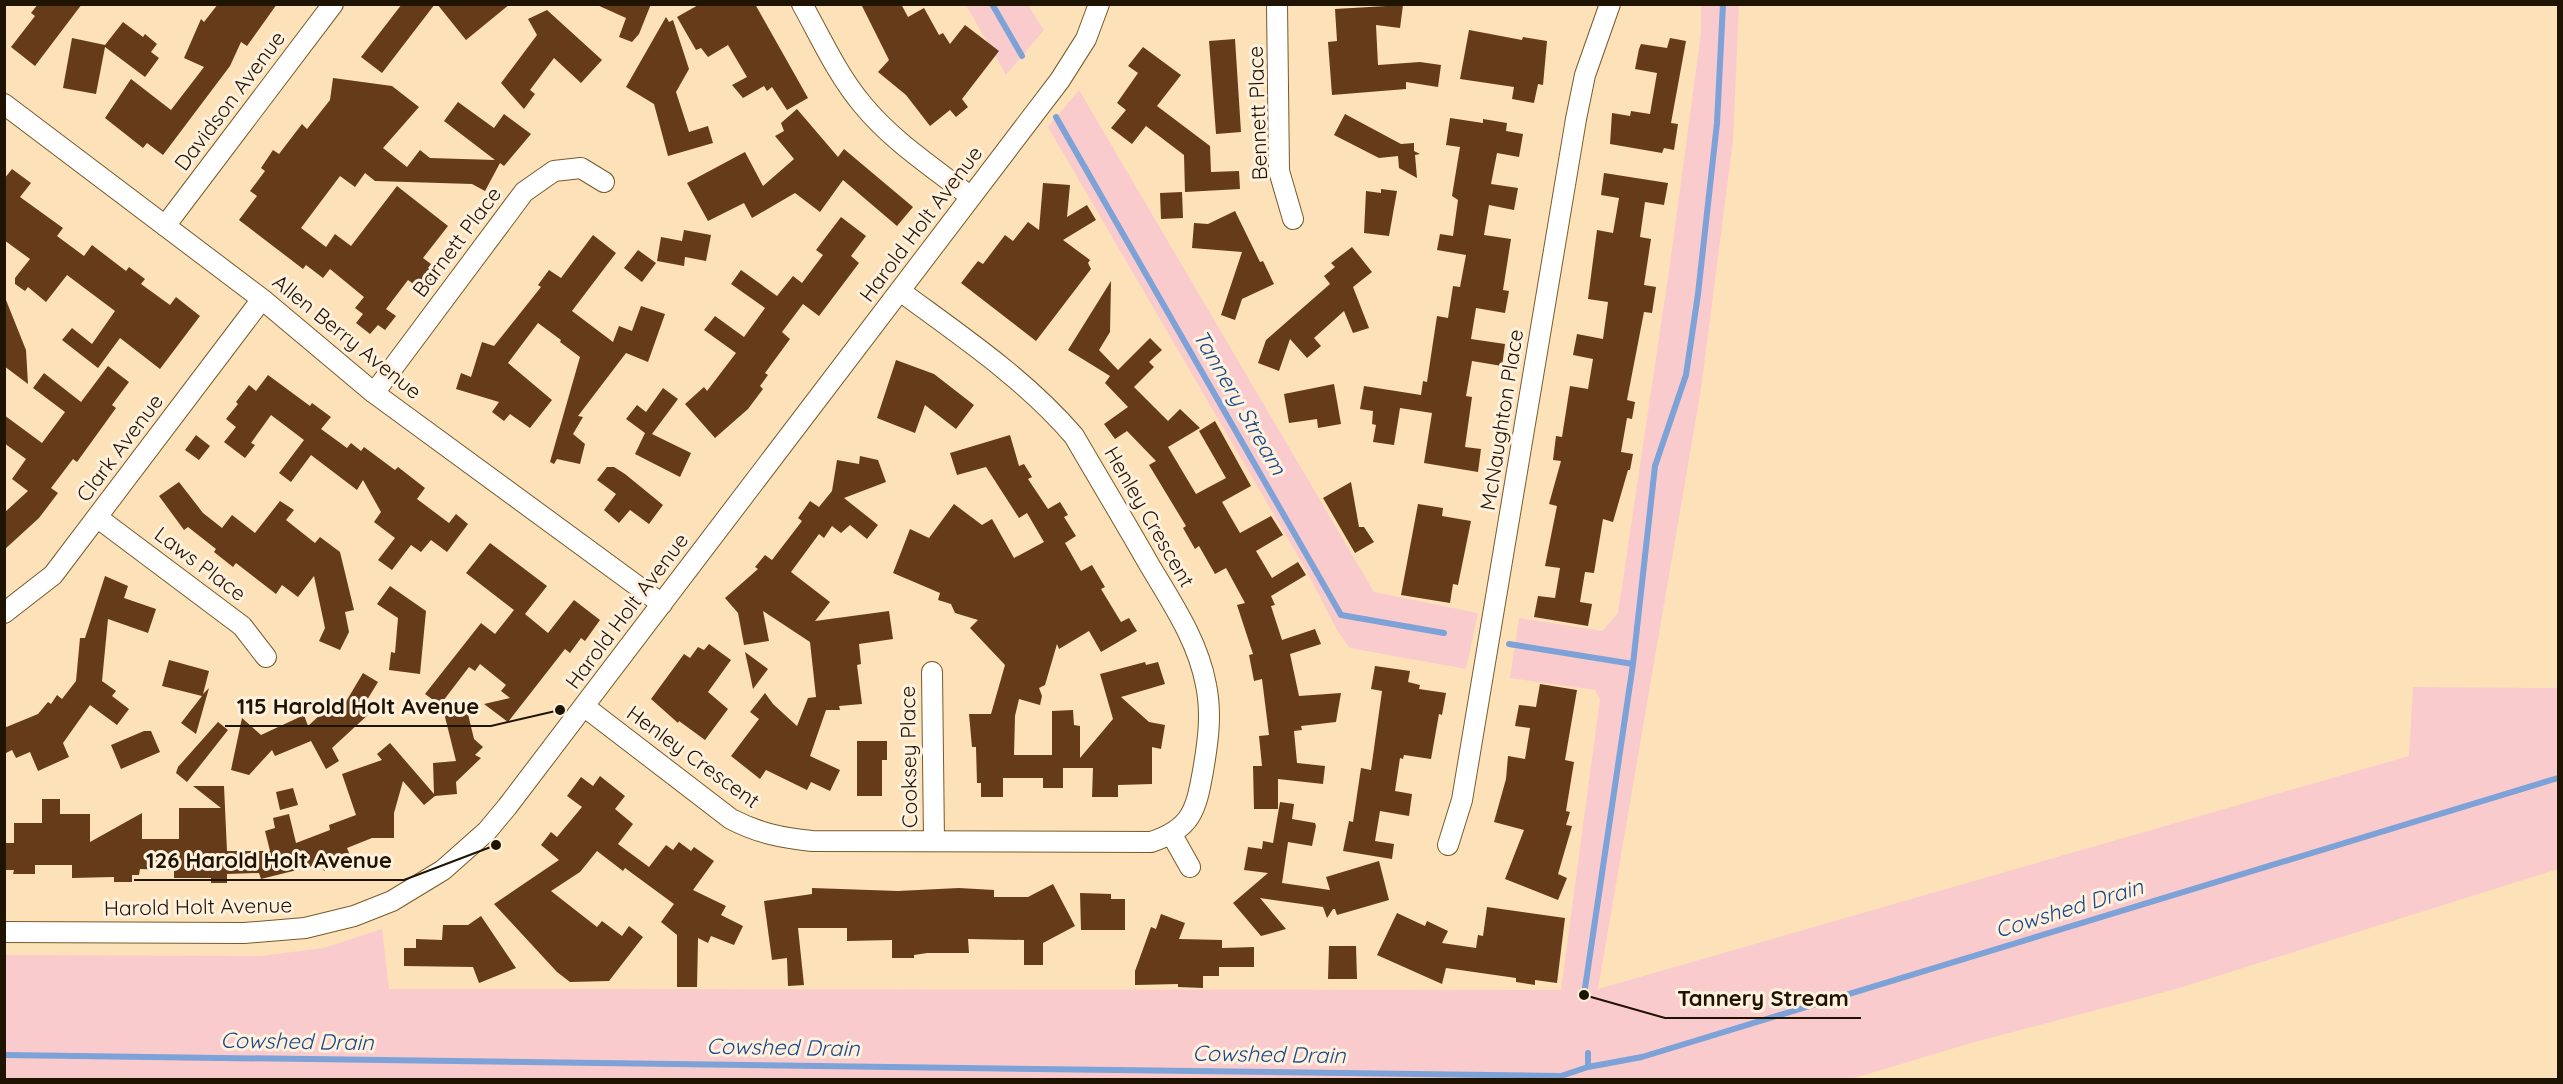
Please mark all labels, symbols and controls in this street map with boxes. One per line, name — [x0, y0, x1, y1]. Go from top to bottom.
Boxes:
street label: Davidson Avenue — [168, 25, 290, 175]
street label: Bennett Place — [1242, 45, 1272, 181]
street label: Harold Holt Avenue — [853, 140, 987, 306]
street label: Barnett Place — [406, 181, 506, 302]
street label: Allen Berry Avenue — [268, 268, 427, 404]
water label: Tannery Stream — [1187, 324, 1293, 480]
street label: McNaughton Place — [1474, 327, 1528, 512]
street label: Clark Avenue — [70, 388, 168, 506]
street label: Henley Crescent — [1099, 441, 1201, 592]
street label: Laws Place — [150, 520, 251, 606]
street label: Harold Holt Avenue — [559, 527, 693, 693]
callout: 115 Harold Holt Avenue — [225, 686, 491, 726]
street label: Cooksey Place — [894, 686, 922, 828]
text: 115 Harold Holt Avenue — [237, 692, 479, 720]
street label: Henley Crescent — [622, 699, 765, 813]
callout: 126 Harold Holt Avenue — [134, 840, 404, 880]
text: 126 Harold Holt Avenue — [146, 846, 392, 874]
water label: Cowshed Drain — [1992, 872, 2148, 944]
street label: Harold Holt Avenue — [104, 891, 292, 921]
callout: Tannery Stream — [1665, 978, 1861, 1018]
text: Tannery Stream — [1677, 984, 1849, 1012]
water label: Cowshed Drain — [220, 1026, 375, 1056]
water label: Cowshed Drain — [706, 1032, 861, 1062]
water label: Cowshed Drain — [1192, 1039, 1347, 1069]

